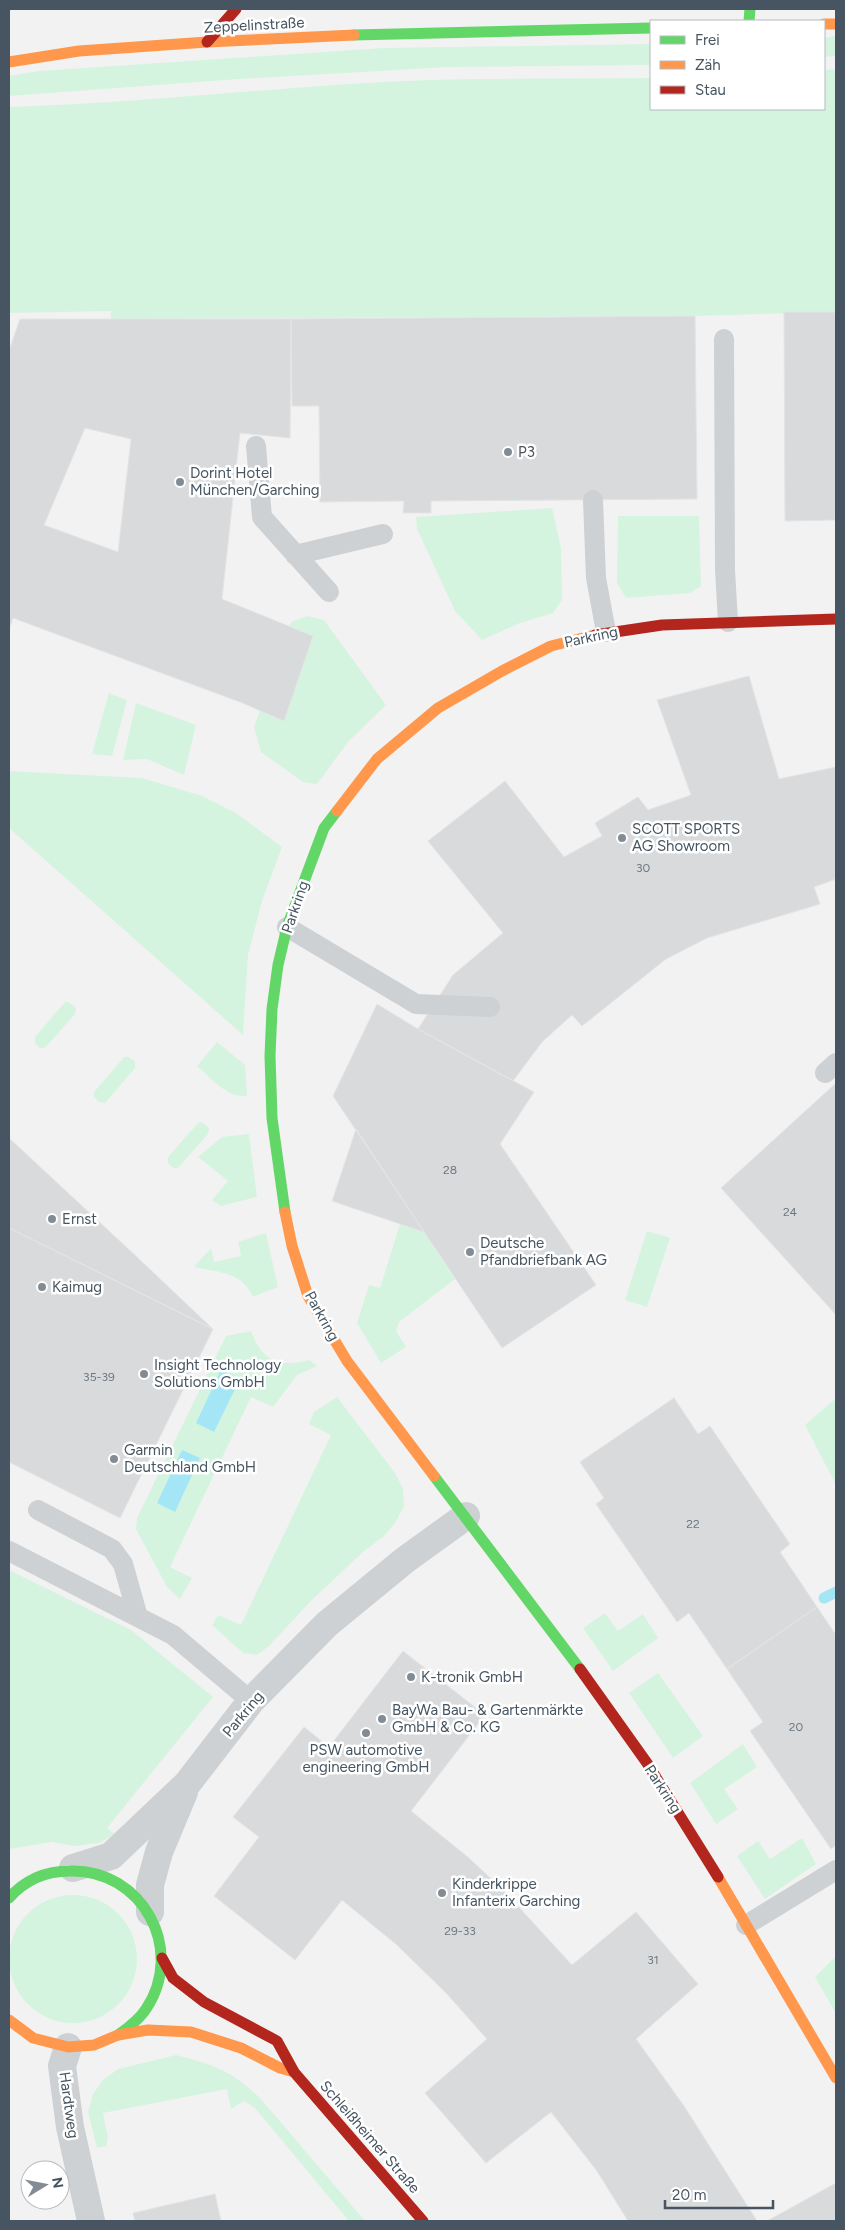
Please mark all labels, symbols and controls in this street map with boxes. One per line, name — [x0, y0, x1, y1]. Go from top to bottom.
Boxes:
street label: Zeppelinstraße — [203, 13, 305, 37]
legend — [650, 20, 825, 110]
text: Frei — [695, 31, 720, 49]
text: Zäh — [695, 56, 721, 74]
text: Stau — [695, 81, 726, 99]
place label: P3 — [518, 443, 535, 461]
marker: P3 — [502, 446, 514, 458]
place label: Dorint Hotel München/Garching — [190, 464, 320, 499]
marker: Dorint Hotel München/Garching — [174, 476, 186, 488]
street label: Parkring — [563, 623, 619, 651]
place label: SCOTT SPORTS AG Showroom — [632, 820, 740, 855]
marker: SCOTT SPORTS AG Showroom — [616, 832, 628, 844]
house number: 30 — [636, 861, 650, 875]
street label: Parkring — [278, 878, 312, 936]
house number: 28 — [443, 1163, 457, 1177]
house number: 24 — [783, 1205, 798, 1219]
place label: Ernst — [62, 1210, 97, 1228]
marker: Ernst — [46, 1213, 58, 1225]
place label: Deutsche Pfandbriefbank AG — [480, 1234, 607, 1269]
marker: Deutsche Pfandbriefbank AG — [464, 1246, 476, 1258]
place label: Kaimug — [52, 1278, 102, 1296]
marker: Kaimug — [36, 1281, 48, 1293]
street label: Parkring — [301, 1288, 343, 1344]
place label: Insight Technology Solutions GmbH — [154, 1356, 281, 1391]
marker: Insight Technology Solutions GmbH — [138, 1368, 150, 1380]
house number: 35-39 — [83, 1370, 115, 1384]
place label: Garmin Deutschland GmbH — [124, 1441, 256, 1476]
marker: Garmin Deutschland GmbH — [108, 1453, 120, 1465]
house number: 22 — [686, 1517, 700, 1531]
place label: K-tronik GmbH — [421, 1668, 523, 1686]
marker: K-tronik GmbH — [405, 1671, 417, 1683]
street label: Parkring — [219, 1687, 267, 1741]
place label: BayWa Bau- & Gartenmärkte GmbH & Co. KG — [392, 1701, 583, 1736]
marker: BayWa Bau- & Gartenmärkte GmbH & Co. KG — [376, 1713, 388, 1725]
house number: 20 — [789, 1720, 804, 1734]
marker: PSW automotive engineering GmbH — [360, 1727, 372, 1739]
place label: PSW automotive engineering GmbH — [302, 1741, 430, 1776]
street label: Parkring — [641, 1761, 685, 1817]
place label: Kinderkrippe Infanterix Garching — [452, 1875, 580, 1910]
marker: Kinderkrippe Infanterix Garching — [436, 1887, 448, 1899]
house number: 29-33 — [444, 1924, 476, 1938]
house number: 31 — [647, 1953, 659, 1967]
street label: Hardtweg — [55, 2071, 83, 2139]
street label: Schleißheimer Straße — [316, 2077, 424, 2197]
north arrow — [20, 2160, 70, 2210]
text: N — [48, 2176, 67, 2190]
scale bar — [665, 2178, 772, 2210]
text: 20 m — [672, 2186, 706, 2204]

